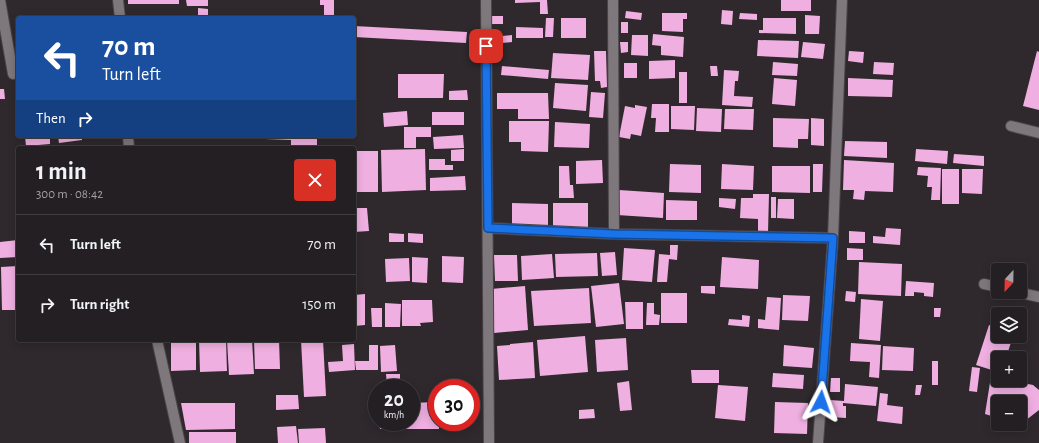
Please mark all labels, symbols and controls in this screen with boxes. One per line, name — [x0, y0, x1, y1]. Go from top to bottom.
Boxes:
pin — [469, 29, 503, 63]
icon: left — [36, 32, 88, 84]
text: 70 m — [102, 33, 156, 61]
icon: arrive — [475, 35, 497, 57]
text: Turn left — [102, 66, 161, 84]
icon: right — [74, 108, 96, 130]
text: Then — [36, 111, 66, 126]
button: close — [294, 159, 336, 201]
text: 1 min — [36, 160, 87, 184]
text: 300 m · 08:42 — [36, 188, 103, 201]
icon: left — [36, 234, 58, 256]
text: Turn left — [70, 237, 121, 252]
text: 70 m — [307, 237, 336, 252]
north arrow — [991, 263, 1027, 299]
map controls — [991, 263, 1027, 431]
icon: right — [36, 294, 58, 316]
text: Turn right — [70, 297, 129, 312]
text: 150 m — [302, 297, 336, 312]
button: layers — [991, 307, 1027, 343]
button: + — [991, 351, 1027, 387]
speed limit sign: 30 — [428, 379, 480, 431]
position arrow — [800, 381, 842, 423]
text: 20 — [384, 390, 404, 410]
button: − — [991, 395, 1027, 431]
text: km/h — [384, 410, 404, 420]

